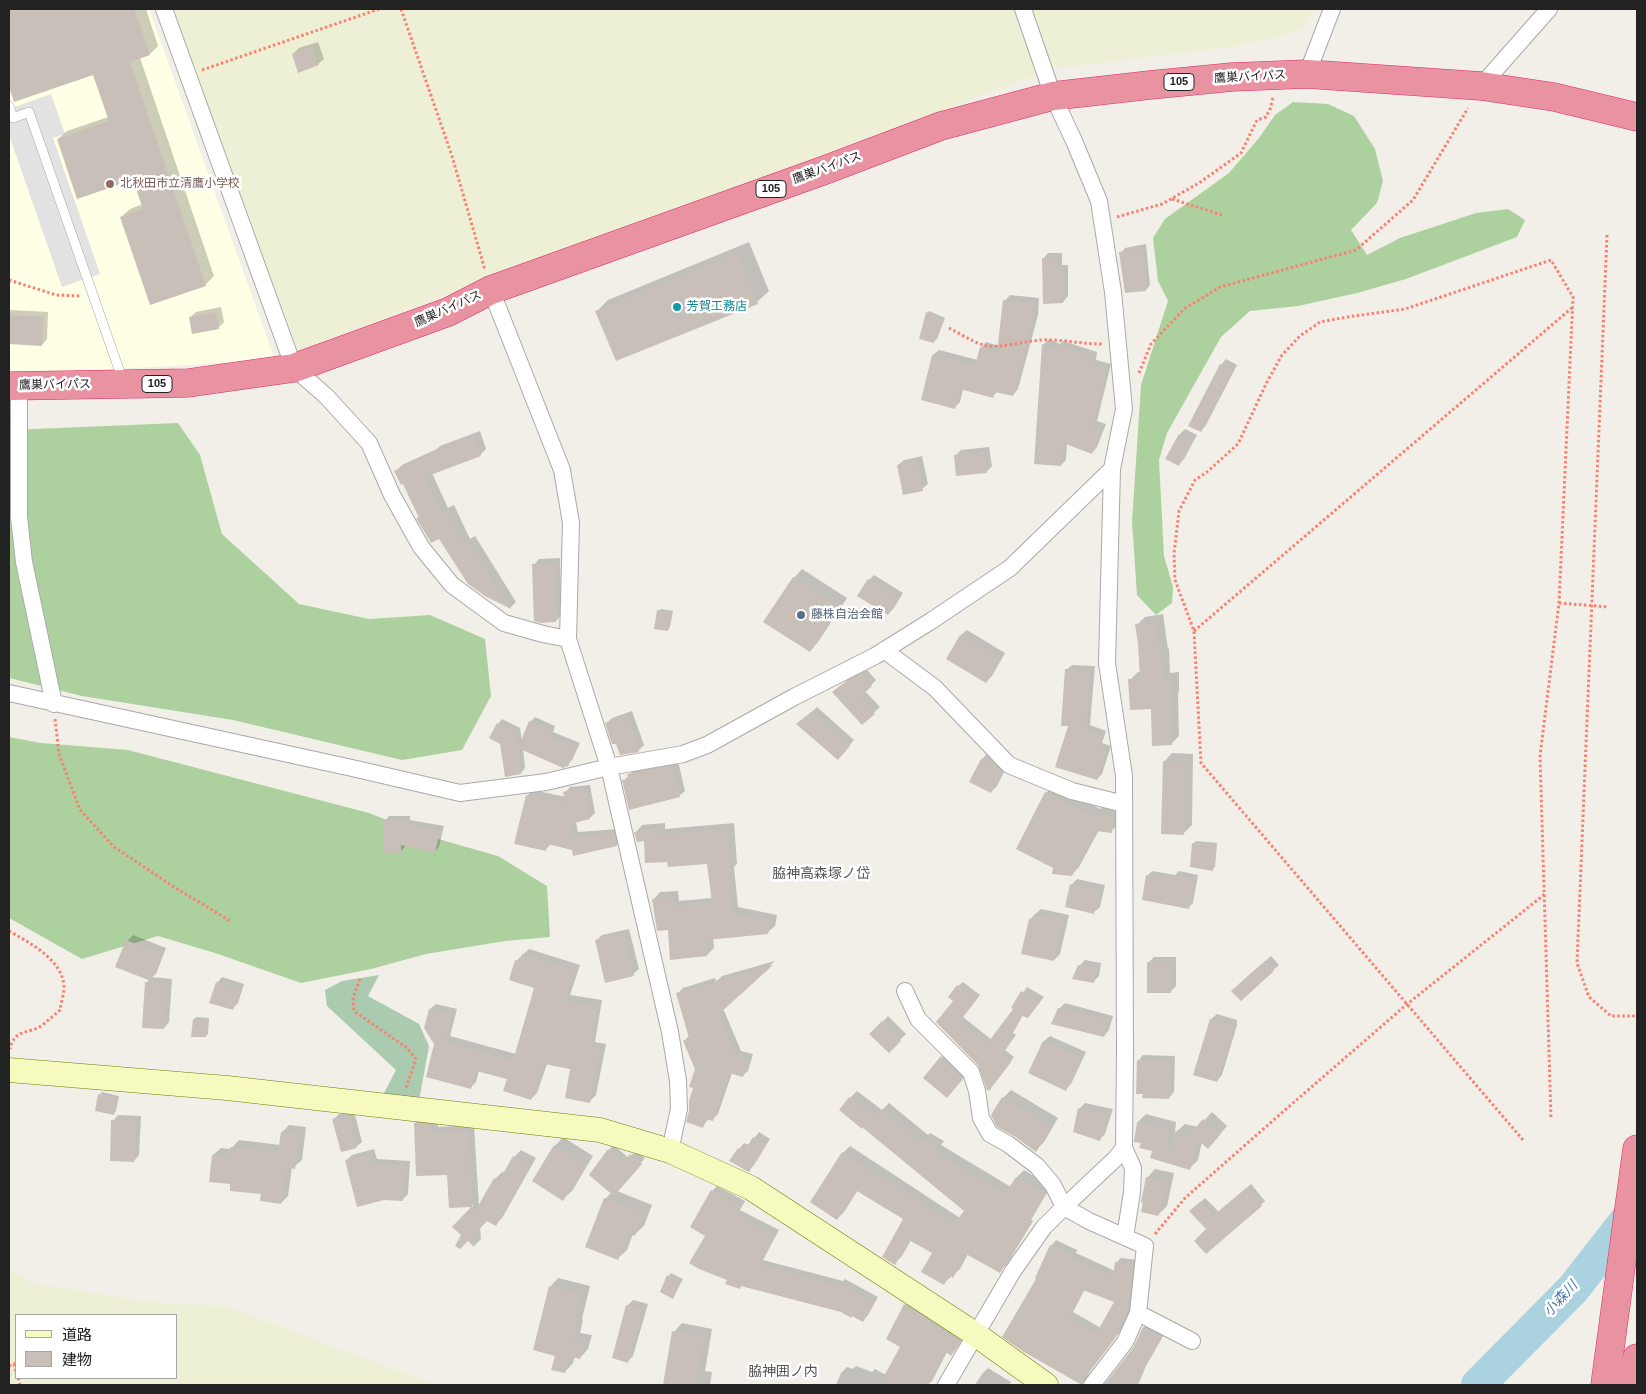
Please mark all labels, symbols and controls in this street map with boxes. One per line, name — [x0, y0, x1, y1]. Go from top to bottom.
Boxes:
street label: 鷹巣バイパス — [1214, 68, 1286, 86]
road number: 105 — [1164, 74, 1194, 90]
street label: 鷹巣バイパス — [791, 149, 863, 187]
place label: 北秋田市立清鷹小学校 — [120, 177, 240, 191]
marker: 北秋田市立清鷹小学校 — [104, 178, 116, 190]
road number: 105 — [756, 180, 786, 198]
street label: 鷹巣バイパス — [412, 288, 484, 330]
place label: 芳賀工務店 — [687, 300, 747, 314]
marker: 芳賀工務店 — [671, 301, 683, 313]
road number: 105 — [142, 376, 172, 392]
street label: 鷹巣バイパス — [19, 377, 91, 393]
place label: 藤株自治会館 — [811, 608, 883, 622]
marker: 藤株自治会館 — [795, 609, 807, 621]
district label: 脇神高森塚ノ岱 — [772, 866, 870, 882]
water label: 小森川 — [1541, 1278, 1581, 1320]
legend — [15, 1314, 178, 1379]
text: 道路 — [62, 1326, 92, 1343]
text: 建物 — [62, 1351, 92, 1368]
district label: 脇神囲ノ内 — [748, 1364, 818, 1380]

